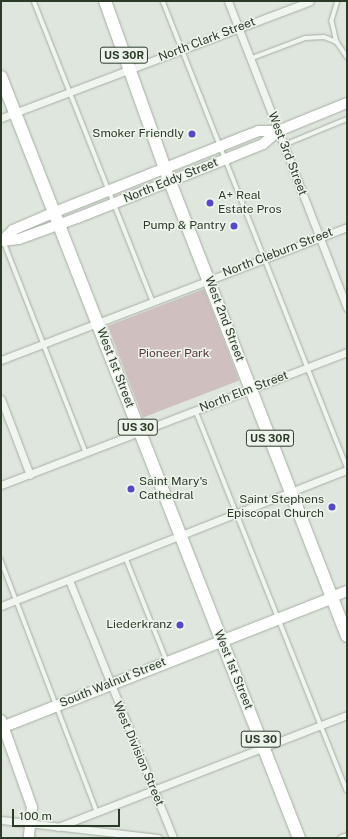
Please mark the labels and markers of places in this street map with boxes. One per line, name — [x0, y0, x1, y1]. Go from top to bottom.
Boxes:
place label: Smoker Friendly — [92, 127, 184, 141]
marker: Smoker Friendly — [187, 129, 197, 139]
place label: A+ Real Estate Pros — [218, 189, 282, 217]
marker: A+ Real Estate Pros — [205, 198, 215, 208]
place label: Pump & Pantry — [143, 219, 226, 233]
marker: Pump & Pantry — [229, 221, 239, 231]
place label: Saint Mary's Cathedral — [139, 475, 208, 503]
marker: Saint Mary's Cathedral — [126, 484, 136, 494]
place label: Saint Stephens Episcopal Church — [227, 493, 324, 521]
marker: Saint Stephens Episcopal Church — [327, 502, 337, 512]
place label: Liederkranz — [106, 618, 172, 632]
marker: Liederkranz — [175, 620, 185, 630]

